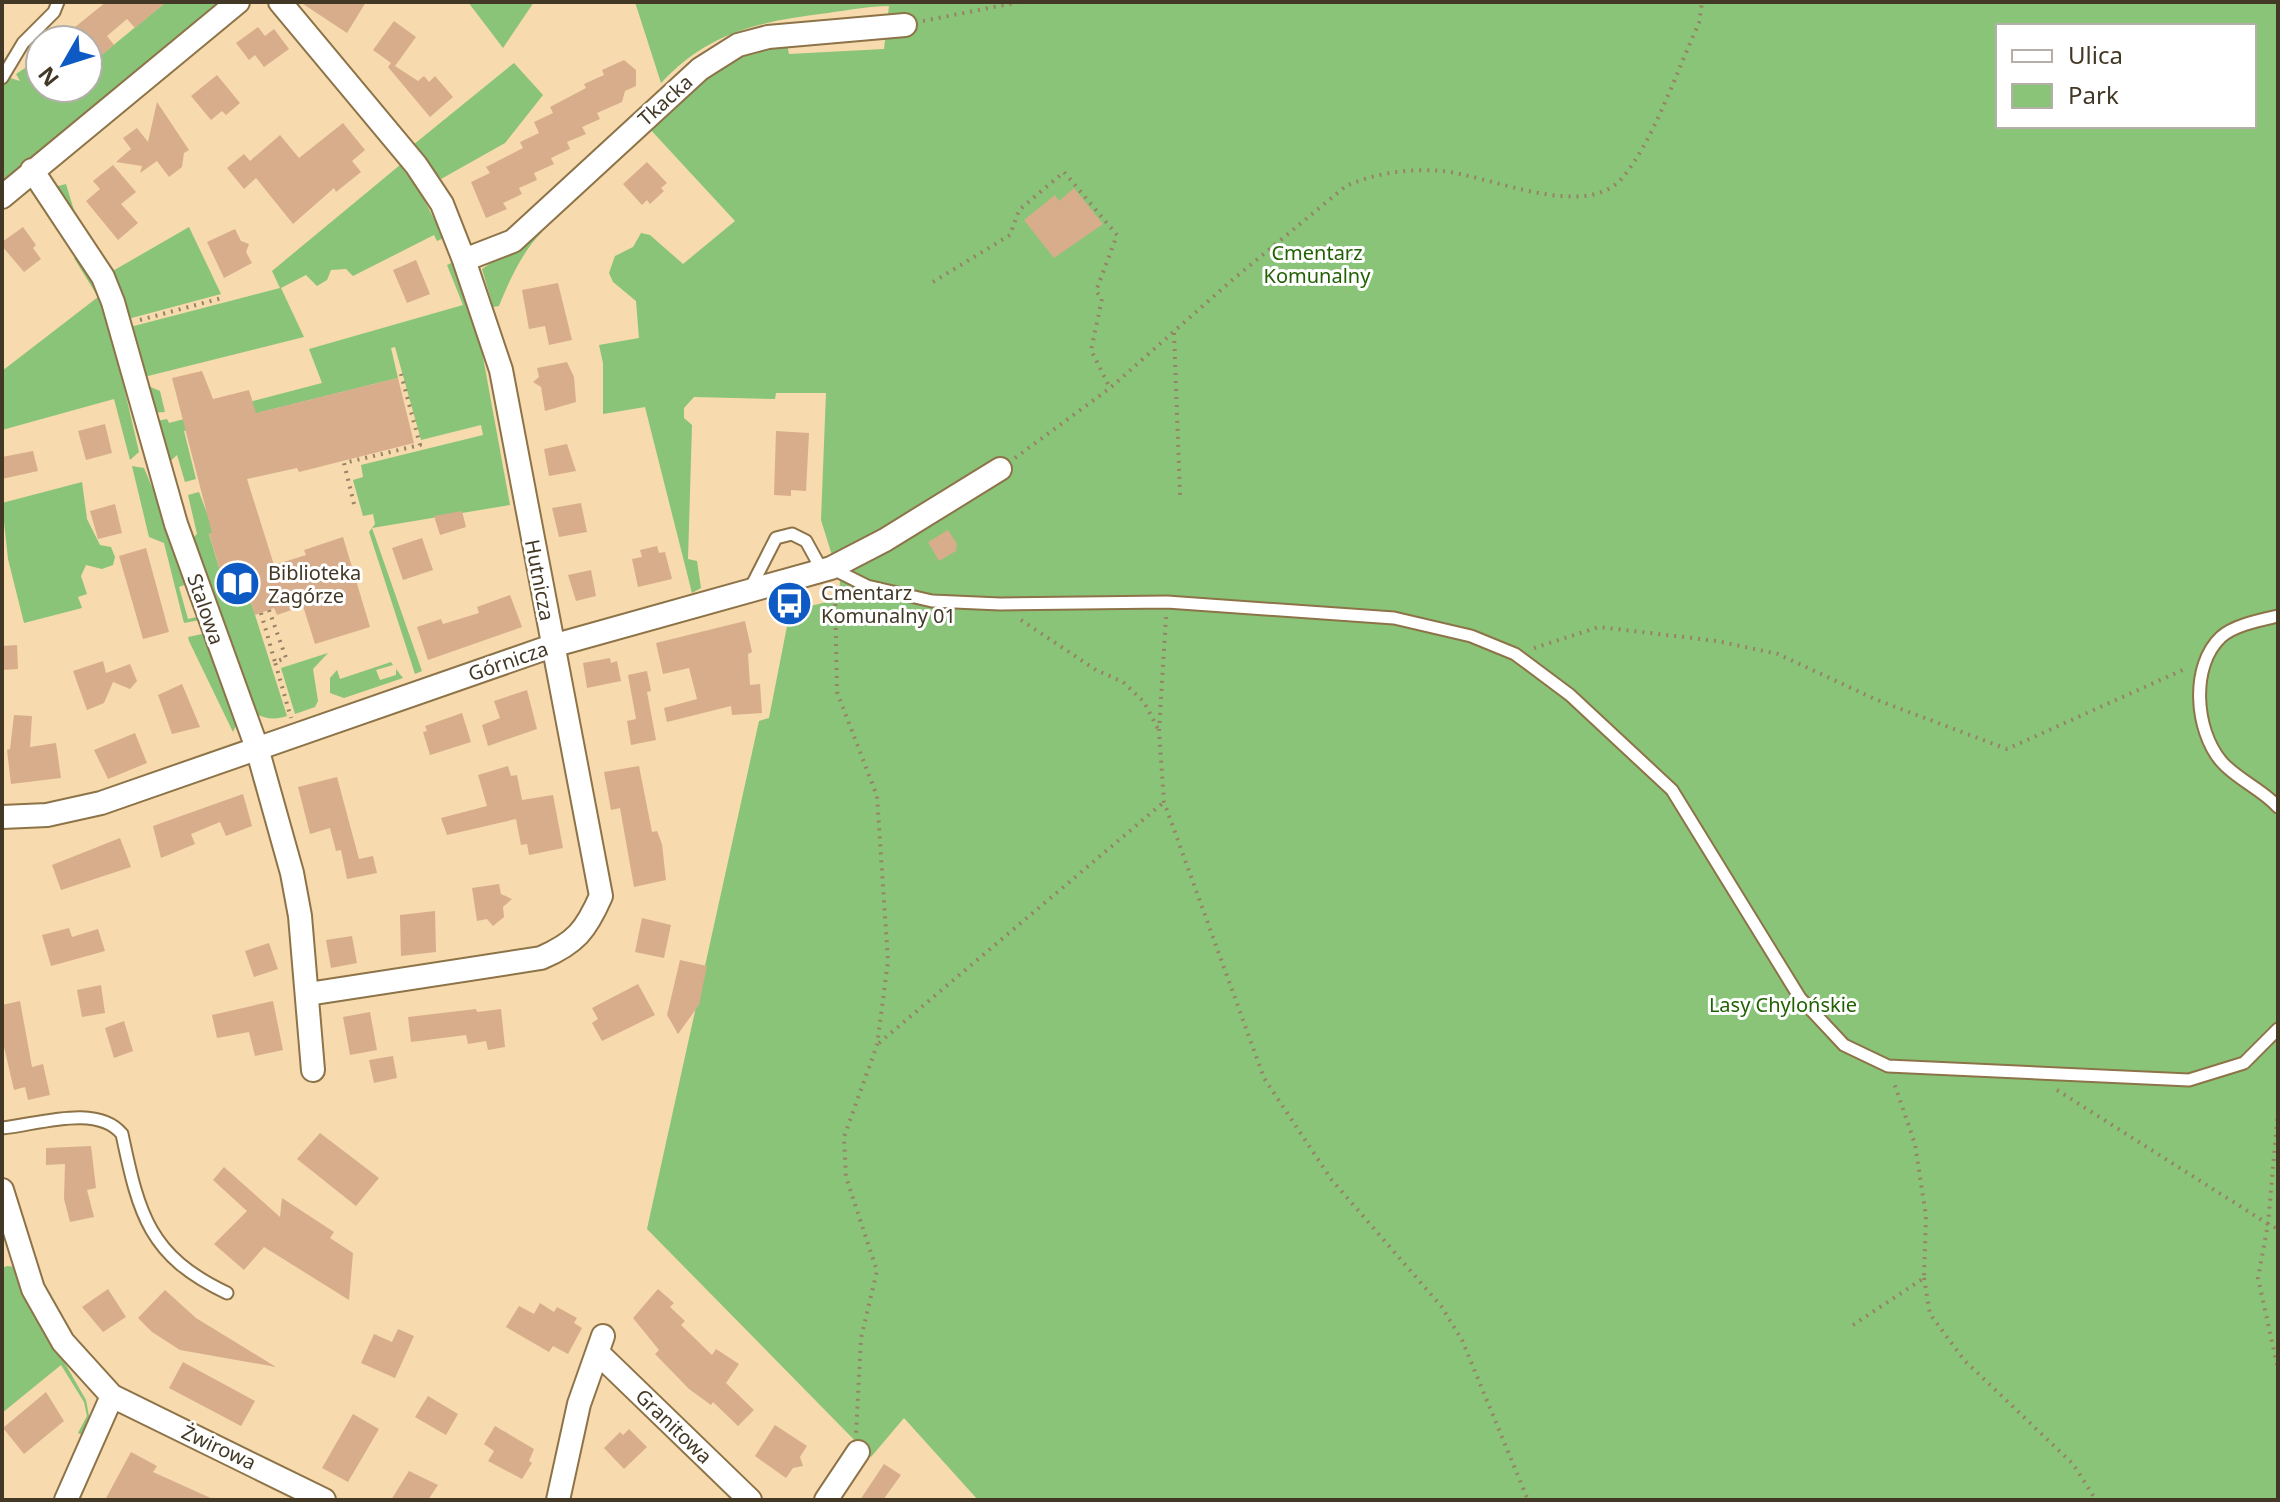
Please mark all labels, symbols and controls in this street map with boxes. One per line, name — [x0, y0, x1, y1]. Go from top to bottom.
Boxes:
north arrow — [24, 24, 104, 104]
legend — [1996, 24, 2256, 128]
text: Ulica — [2068, 38, 2123, 71]
text: N — [30, 61, 65, 94]
street label: Tkacka — [632, 68, 698, 132]
text: Park — [2068, 78, 2119, 111]
park label: Cmentarz Komunalny — [1264, 239, 1371, 289]
street label: Hutnicza — [519, 537, 561, 623]
place label: Biblioteka Zagórze — [268, 559, 361, 609]
library icon: Biblioteka Zagórze — [213, 560, 261, 608]
street label: Stalowa — [181, 570, 231, 648]
bus stop icon: Cmentarz Komunalny 01 — [766, 579, 814, 627]
place label: Cmentarz Komunalny 01 — [821, 579, 956, 629]
street label: Górnicza — [465, 635, 551, 687]
park label: Lasy Chylońskie — [1709, 991, 1857, 1018]
street label: Granitowa — [630, 1383, 718, 1469]
street label: Żwirowa — [178, 1418, 260, 1476]

